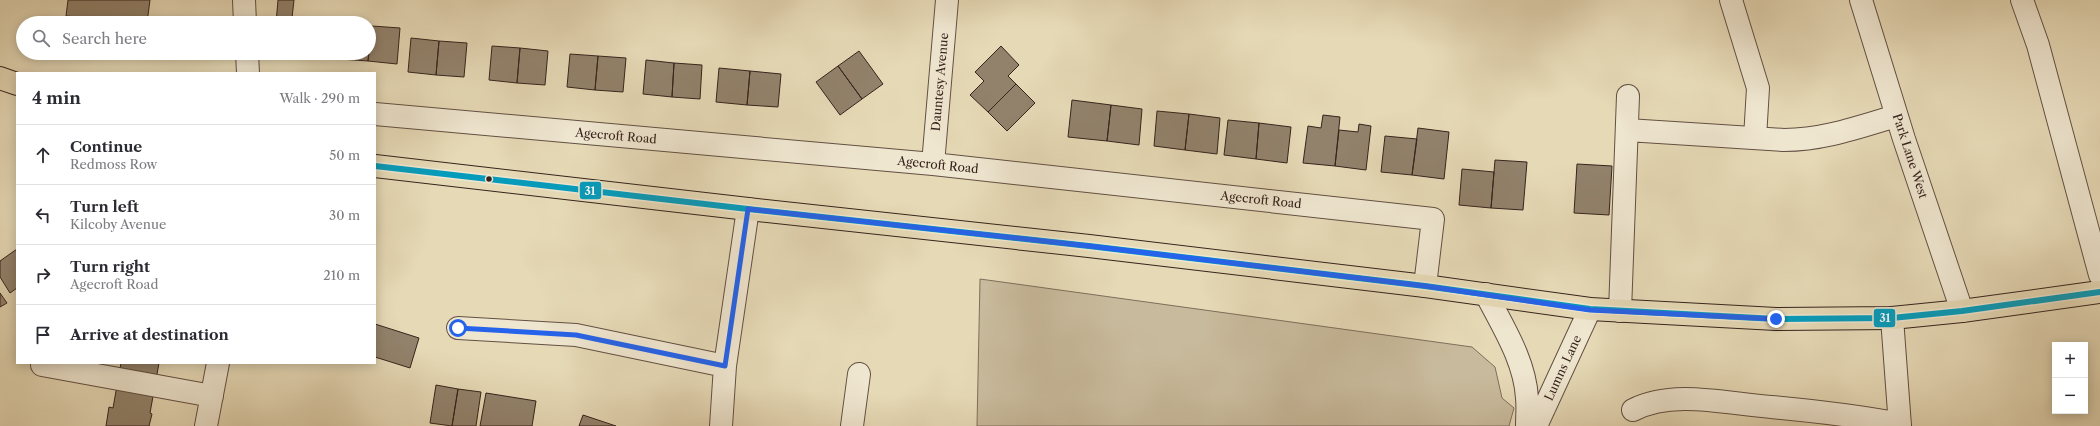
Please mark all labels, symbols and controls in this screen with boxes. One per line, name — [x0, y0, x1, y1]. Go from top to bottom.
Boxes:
search box — [16, 16, 376, 60]
icon: search — [30, 27, 52, 49]
text: Search here — [62, 29, 147, 48]
street label: Dauntesy Avenue — [928, 32, 951, 132]
text: 4 min — [32, 88, 81, 108]
text: Walk · 290 m — [279, 90, 360, 106]
street label: Park Lane West — [1890, 111, 1932, 201]
street label: Agecroft Road — [574, 124, 658, 147]
text: Continue — [70, 137, 142, 156]
icon: ahead — [32, 144, 54, 166]
text: 50 m — [329, 147, 360, 163]
street label: Agecroft Road — [896, 153, 980, 176]
text: Redmoss Row — [70, 156, 157, 172]
unlabelled marker — [484, 174, 494, 184]
line badge: 31 — [579, 181, 602, 200]
text: 31 — [584, 184, 596, 198]
street label: Agecroft Road — [1219, 188, 1303, 211]
text: Turn left — [70, 197, 139, 216]
icon: left — [32, 204, 54, 226]
text: 30 m — [329, 207, 360, 223]
text: Kilcoby Avenue — [70, 216, 166, 232]
text: Turn right — [70, 257, 150, 276]
icon: right — [32, 264, 54, 286]
text: 210 m — [323, 267, 360, 283]
text: Agecroft Road — [70, 276, 158, 292]
line badge: 31 — [1873, 308, 1896, 328]
route end — [1767, 310, 1785, 328]
text: 31 — [1879, 311, 1891, 325]
route start — [449, 319, 467, 337]
icon: arrive — [32, 324, 54, 346]
text: Arrive at destination — [70, 325, 229, 344]
street label: Lumns Lane — [1541, 332, 1584, 403]
map controls — [2052, 342, 2088, 414]
button: + — [2052, 342, 2088, 378]
button: − — [2052, 378, 2088, 414]

